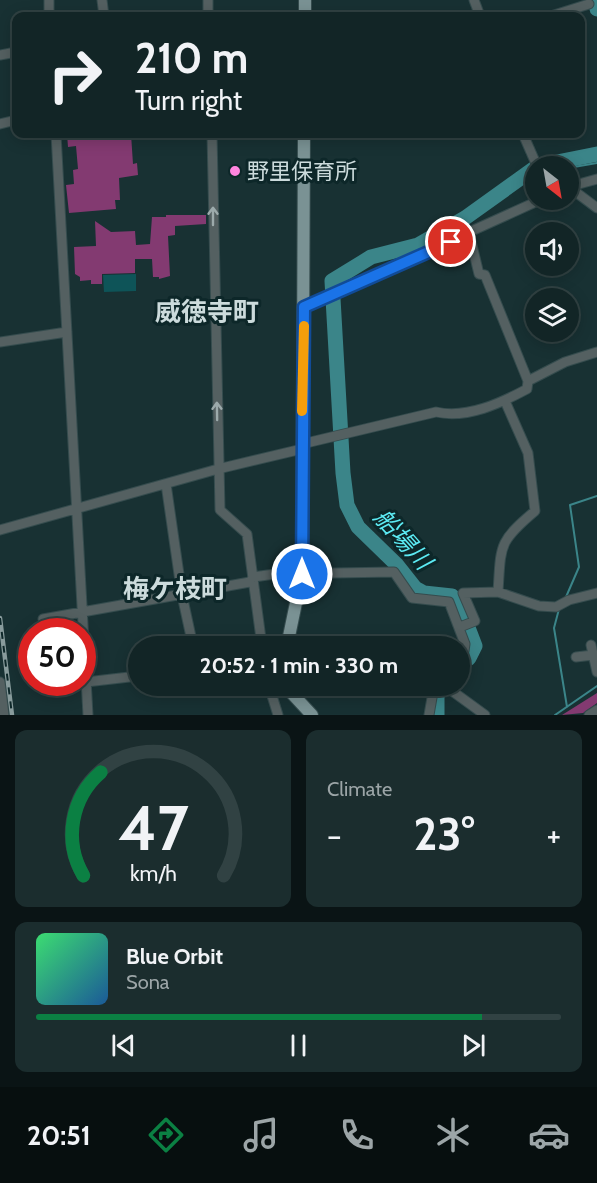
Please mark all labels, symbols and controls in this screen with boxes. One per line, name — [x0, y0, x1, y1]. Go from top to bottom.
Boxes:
text: 210 m — [135, 32, 248, 84]
icon: right — [36, 36, 114, 114]
text: Turn right — [135, 84, 242, 117]
north arrow — [525, 156, 579, 210]
map controls — [525, 156, 579, 342]
place label: 野里保育所 — [247, 158, 357, 185]
marker: 野里保育所 — [228, 164, 242, 178]
one-way arrow — [207, 206, 219, 226]
pin — [425, 216, 476, 267]
button: sound — [525, 222, 579, 276]
icon: arrive — [434, 225, 467, 258]
button: layers — [525, 288, 579, 342]
district label: 威徳寺町 — [155, 296, 259, 328]
one-way arrow — [211, 401, 222, 421]
water label: 船場川 — [368, 503, 440, 578]
position arrow — [270, 542, 334, 606]
district label: 梅ケ枝町 — [123, 573, 227, 605]
speed limit sign: 50 — [18, 618, 96, 696]
text: 20:52 · 1 min · 330 m — [200, 652, 398, 679]
text: Climate — [327, 777, 392, 801]
text: 47 — [118, 790, 188, 866]
text: 23° — [413, 807, 475, 861]
text: − — [327, 815, 342, 855]
text: + — [546, 815, 561, 855]
text: km/h — [130, 860, 176, 886]
text: Blue Orbit — [126, 943, 223, 970]
text: Sona — [126, 970, 169, 994]
icon: previous — [107, 1029, 140, 1062]
icon: pause — [282, 1029, 315, 1062]
icon: next — [457, 1029, 490, 1062]
icon: directions — [145, 1114, 187, 1156]
icon: music — [240, 1114, 282, 1156]
icon: phone — [336, 1114, 378, 1156]
icon: climate — [432, 1114, 474, 1156]
icon: car — [528, 1114, 570, 1156]
text: 20:51 — [27, 1119, 91, 1152]

